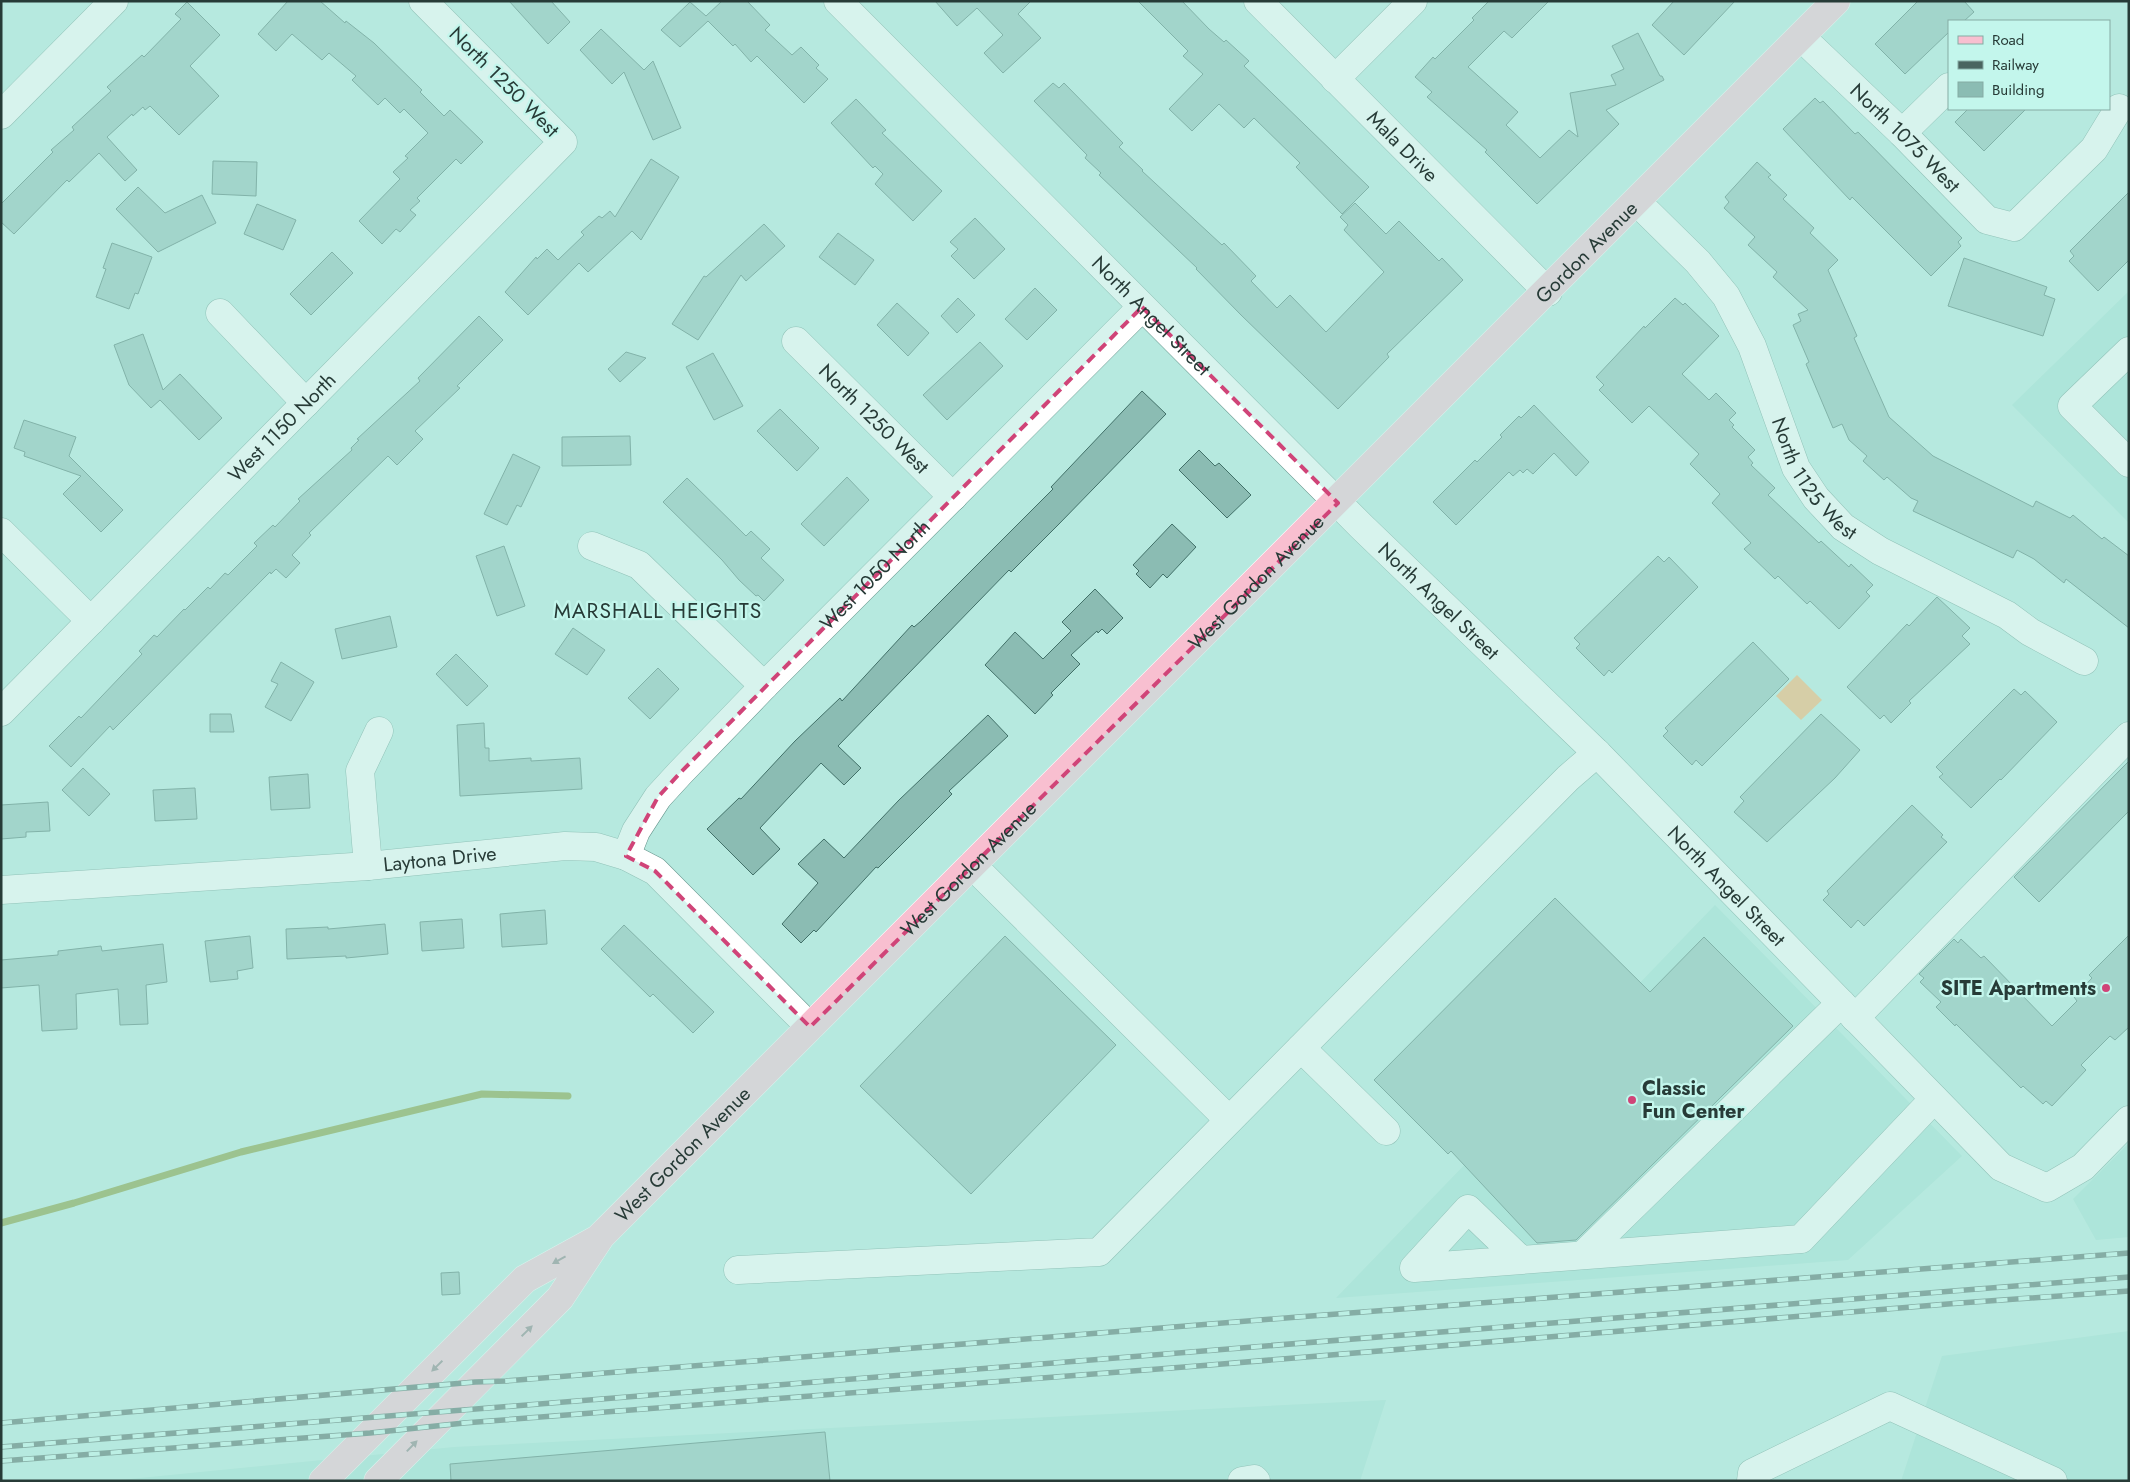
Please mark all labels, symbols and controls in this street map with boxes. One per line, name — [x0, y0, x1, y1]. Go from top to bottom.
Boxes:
street label: North 1250 West — [442, 20, 566, 144]
legend — [1948, 20, 2110, 110]
text: Road — [1992, 29, 2024, 51]
text: Railway — [1992, 54, 2039, 76]
street label: North 1075 West — [1844, 77, 1967, 199]
text: Building — [1992, 79, 2044, 101]
street label: Mala Drive — [1360, 104, 1445, 189]
street label: Gordon Avenue — [1529, 194, 1644, 310]
street label: North Angel Street — [1085, 249, 1218, 382]
street label: North 1250 West — [812, 357, 936, 480]
street label: West 1150 North — [221, 366, 342, 488]
street label: North 1125 West — [1764, 413, 1863, 547]
street label: West Gordon Avenue — [1181, 508, 1331, 657]
street label: West 1050 North — [813, 513, 937, 637]
street label: North Angel Street — [1372, 535, 1506, 666]
district label: MARSHALL HEIGHTS — [554, 596, 762, 626]
street label: West Gordon Avenue — [894, 794, 1043, 943]
street label: North Angel Street — [1661, 819, 1792, 953]
street label: Laytona Drive — [382, 839, 498, 879]
place label: SITE Apartments — [1941, 974, 2096, 1003]
marker: SITE Apartments — [2100, 982, 2112, 994]
place label: Classic Fun Center — [1642, 1074, 1745, 1126]
street label: West Gordon Avenue — [608, 1080, 757, 1229]
marker: Classic Fun Center — [1626, 1094, 1638, 1106]
one-way arrow — [552, 1256, 566, 1265]
one-way arrow — [521, 1325, 533, 1337]
one-way arrow — [431, 1360, 443, 1372]
one-way arrow — [406, 1440, 418, 1452]

